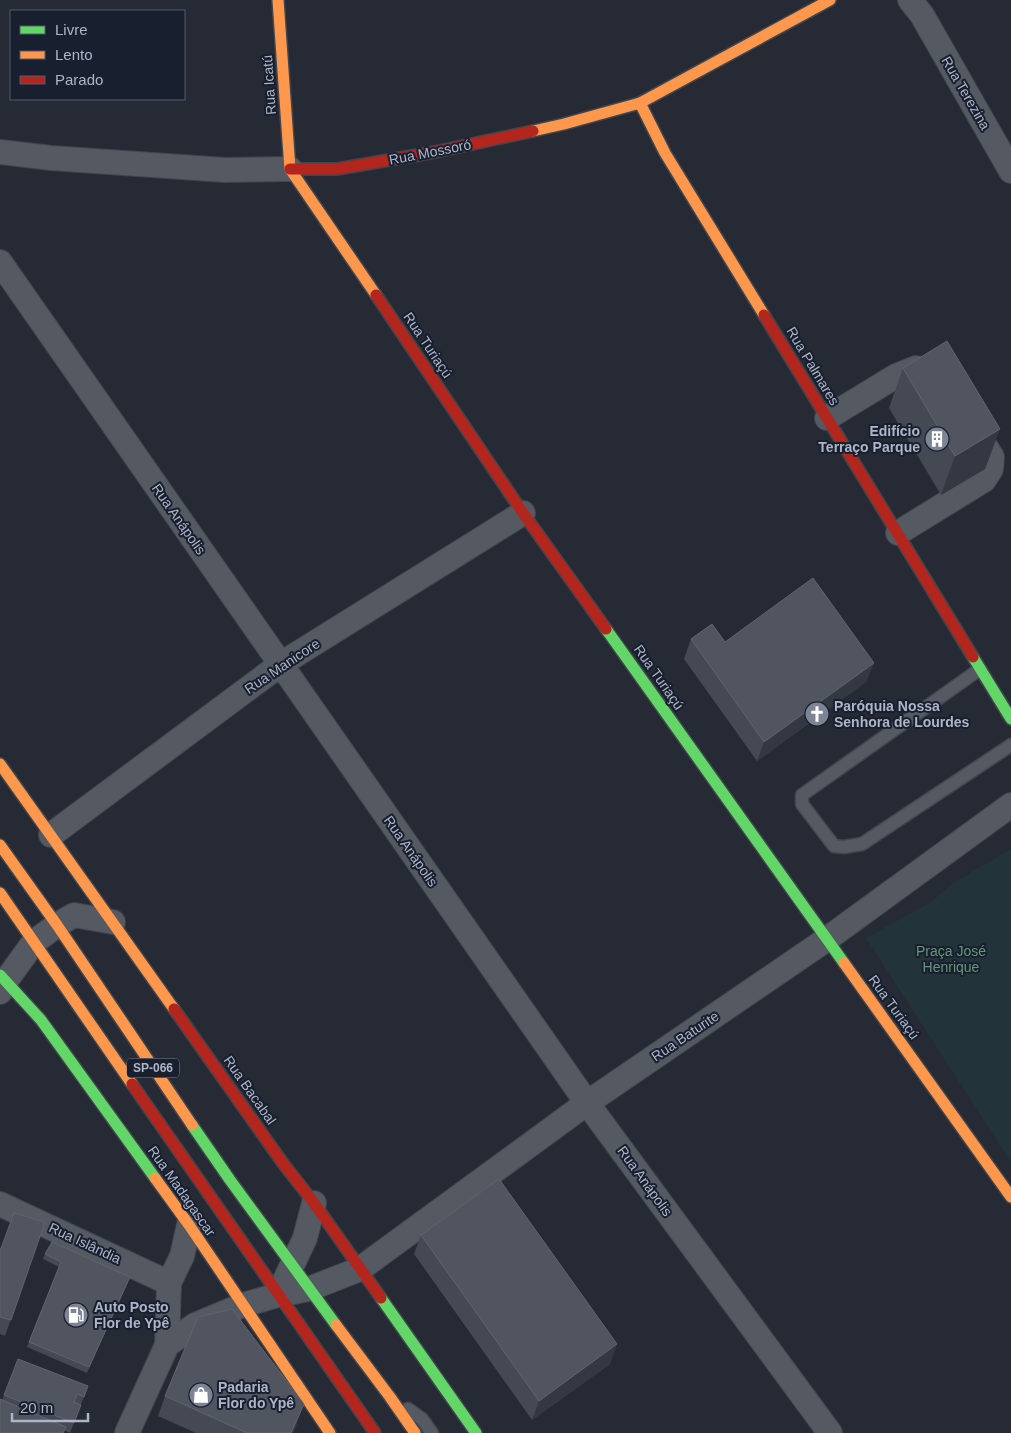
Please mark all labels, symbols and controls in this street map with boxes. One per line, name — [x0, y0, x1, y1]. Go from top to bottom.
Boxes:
legend — [10, 10, 185, 100]
text: Livre — [55, 21, 88, 38]
text: Lento — [55, 46, 93, 63]
street label: Rua Terezina — [939, 53, 994, 133]
street label: Rua Icatú — [259, 55, 279, 115]
text: Parado — [55, 71, 103, 88]
street label: Rua Mossoró — [388, 136, 473, 168]
street label: Rua Turiaçú — [400, 309, 456, 381]
street label: Rua Palmares — [783, 324, 843, 408]
place label: Edifício Terraço Parque — [818, 423, 920, 455]
building icon: Edifício Terraço Parque — [924, 426, 950, 452]
street label: Rua Anápolis — [149, 481, 209, 557]
street label: Rua Manicore — [241, 635, 323, 697]
street label: Rua Turiaçú — [631, 641, 687, 713]
place label: Paróquia Nossa Senhora de Lourdes — [834, 698, 970, 730]
church icon: Paróquia Nossa Senhora de Lourdes — [804, 701, 830, 727]
street label: Rua Anápolis — [381, 813, 441, 889]
park label: Praça José Henrique — [916, 943, 986, 975]
street label: Rua Turiaçú — [865, 972, 923, 1042]
street label: Rua Baturite — [648, 1007, 722, 1064]
street label: Rua Bacabal — [220, 1053, 280, 1127]
road number: SP-066 — [127, 1058, 179, 1078]
street label: Rua Madagascar — [145, 1143, 219, 1240]
street label: Rua Anápolis — [614, 1143, 676, 1219]
street label: Rua Islândia — [46, 1219, 124, 1267]
place label: Auto Posto Flor de Ypê — [94, 1299, 169, 1331]
fuel station icon: Auto Posto Flor de Ypê — [63, 1302, 89, 1328]
place label: Padaria Flor do Ypê — [218, 1379, 294, 1411]
shop icon: Padaria Flor do Ypê — [188, 1382, 214, 1408]
scale bar — [12, 1390, 89, 1422]
text: 20 m — [20, 1399, 53, 1416]

